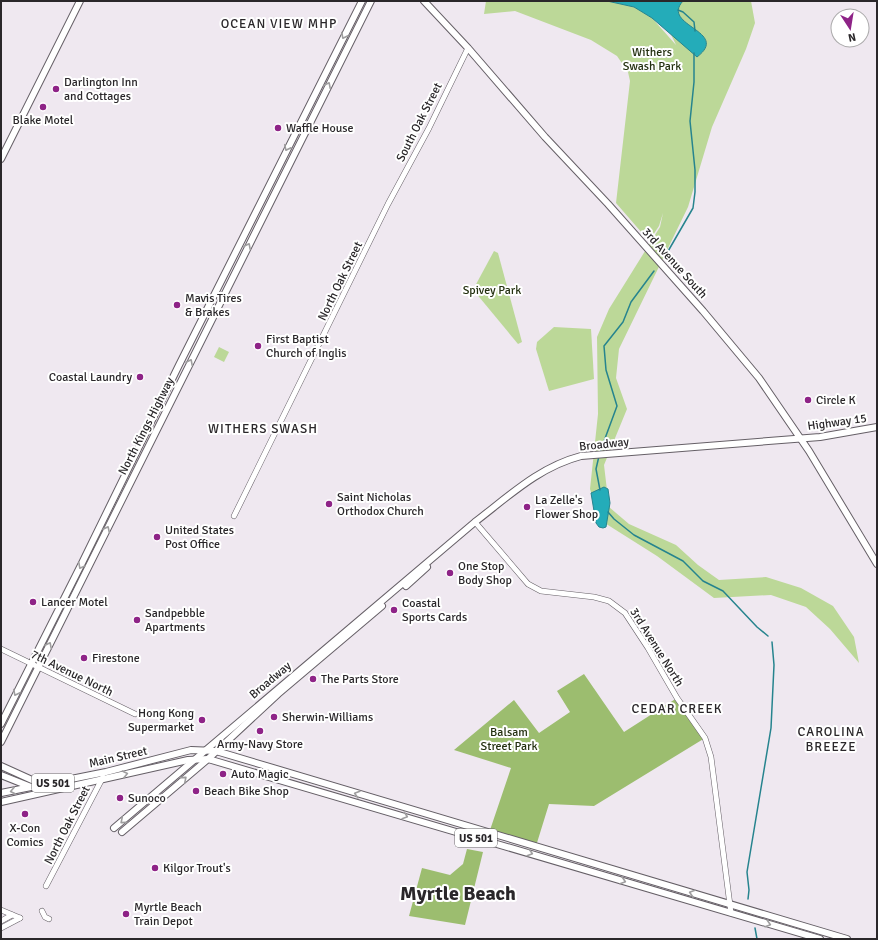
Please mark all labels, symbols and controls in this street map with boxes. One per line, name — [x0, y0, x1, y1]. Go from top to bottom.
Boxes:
north arrow — [830, 8, 870, 48]
district label: OCEAN VIEW MHP — [221, 16, 337, 32]
text: N — [847, 30, 857, 44]
one-way arrow — [341, 31, 349, 39]
park label: Withers Swash Park — [623, 45, 681, 74]
place label: Darlington Inn and Cottages — [64, 75, 138, 104]
street label: South Oak Street — [393, 80, 446, 164]
one-way arrow — [323, 82, 331, 89]
marker: Darlington Inn and Cottages — [51, 84, 61, 94]
marker: Blake Motel — [38, 102, 48, 112]
place label: Blake Motel — [13, 113, 74, 128]
place label: Waffle House — [286, 121, 354, 136]
marker: Waffle House — [273, 123, 283, 133]
one-way arrow — [284, 144, 292, 152]
street label: 3rd Avenue South — [639, 225, 710, 302]
street label: North Oak Street — [315, 239, 366, 323]
one-way arrow — [243, 243, 251, 250]
park label: Spivey Park — [463, 283, 521, 298]
place label: Mavis Tires & Brakes — [185, 291, 242, 320]
marker: Mavis Tires & Brakes — [172, 300, 182, 310]
place label: First Baptist Church of Inglis — [266, 332, 347, 361]
marker: First Baptist Church of Inglis — [253, 341, 263, 351]
one-way arrow — [185, 359, 193, 366]
place label: Coastal Laundry — [49, 370, 132, 385]
marker: Coastal Laundry — [135, 372, 145, 382]
street label: North Kings Highway — [115, 374, 178, 478]
place label: Circle K — [816, 393, 856, 408]
marker: Circle K — [803, 395, 813, 405]
street label: Highway 15 — [806, 411, 868, 434]
district label: WITHERS SWASH — [208, 421, 318, 437]
street label: Broadway — [578, 434, 630, 455]
place label: Saint Nicholas Orthodox Church — [337, 490, 424, 519]
place label: La Zelle's Flower Shop — [535, 493, 598, 522]
marker: Saint Nicholas Orthodox Church — [324, 499, 334, 509]
marker: La Zelle's Flower Shop — [522, 502, 532, 512]
place label: United States Post Office — [165, 523, 234, 552]
one-way arrow — [102, 525, 110, 533]
marker: United States Post Office — [152, 532, 162, 542]
place label: One Stop Body Shop — [458, 559, 512, 588]
one-way arrow — [78, 562, 85, 569]
marker: One Stop Body Shop — [445, 568, 455, 578]
place label: Lancer Motel — [41, 595, 108, 610]
place label: Coastal Sports Cards — [402, 596, 467, 625]
marker: Lancer Motel — [28, 597, 38, 607]
marker: Coastal Sports Cards — [389, 605, 399, 615]
street label: 3rd Avenue North — [626, 605, 687, 689]
place label: Sandpebble Apartments — [145, 606, 205, 635]
marker: Sandpebble Apartments — [132, 615, 142, 625]
one-way arrow — [44, 642, 51, 649]
street label: 7th Avenue North — [28, 647, 115, 700]
place label: Firestone — [92, 651, 140, 666]
marker: Firestone — [79, 653, 89, 663]
street label: Broadway — [246, 658, 295, 702]
place label: The Parts Store — [321, 672, 399, 687]
marker: The Parts Store — [308, 674, 318, 684]
one-way arrow — [14, 689, 21, 696]
district label: CEDAR CREEK — [631, 701, 723, 717]
place label: Hong Kong Supermarket — [128, 706, 194, 735]
place label: Sherwin-Williams — [282, 710, 373, 725]
marker: Sherwin-Williams — [269, 712, 279, 722]
marker: Hong Kong Supermarket — [197, 715, 207, 725]
district label: CAROLINA BREEZE — [797, 724, 865, 755]
park label: Balsam Street Park — [481, 725, 537, 754]
marker: Army-Navy Store — [255, 726, 265, 736]
place label: Army-Navy Store — [217, 737, 303, 752]
street label: Main Street — [87, 743, 149, 771]
place label: Auto Magic — [231, 767, 289, 782]
marker: Auto Magic — [218, 769, 228, 779]
one-way arrow — [122, 771, 128, 779]
road number: US 501 — [32, 774, 74, 792]
one-way arrow — [179, 777, 186, 784]
street label: North Oak Street — [41, 783, 94, 867]
place label: Beach Bike Shop — [204, 784, 289, 799]
one-way arrow — [10, 786, 16, 795]
marker: Beach Bike Shop — [191, 786, 201, 796]
one-way arrow — [354, 790, 361, 799]
place label: Sunoco — [128, 791, 166, 806]
marker: Sunoco — [115, 793, 125, 803]
marker: X-Con Comics — [20, 809, 30, 819]
one-way arrow — [401, 811, 408, 820]
one-way arrow — [120, 816, 128, 823]
place label: X-Con Comics — [6, 821, 44, 850]
road number: US 501 — [455, 829, 497, 847]
one-way arrow — [526, 848, 533, 857]
place label: Kilgor Trout's — [163, 861, 231, 876]
marker: Kilgor Trout's — [150, 863, 160, 873]
one-way arrow — [619, 876, 626, 885]
district label: Myrtle Beach — [400, 881, 516, 906]
one-way arrow — [689, 889, 696, 898]
place label: Myrtle Beach Train Depot — [134, 900, 202, 929]
marker: Myrtle Beach Train Depot — [121, 909, 131, 919]
one-way arrow — [765, 919, 772, 928]

